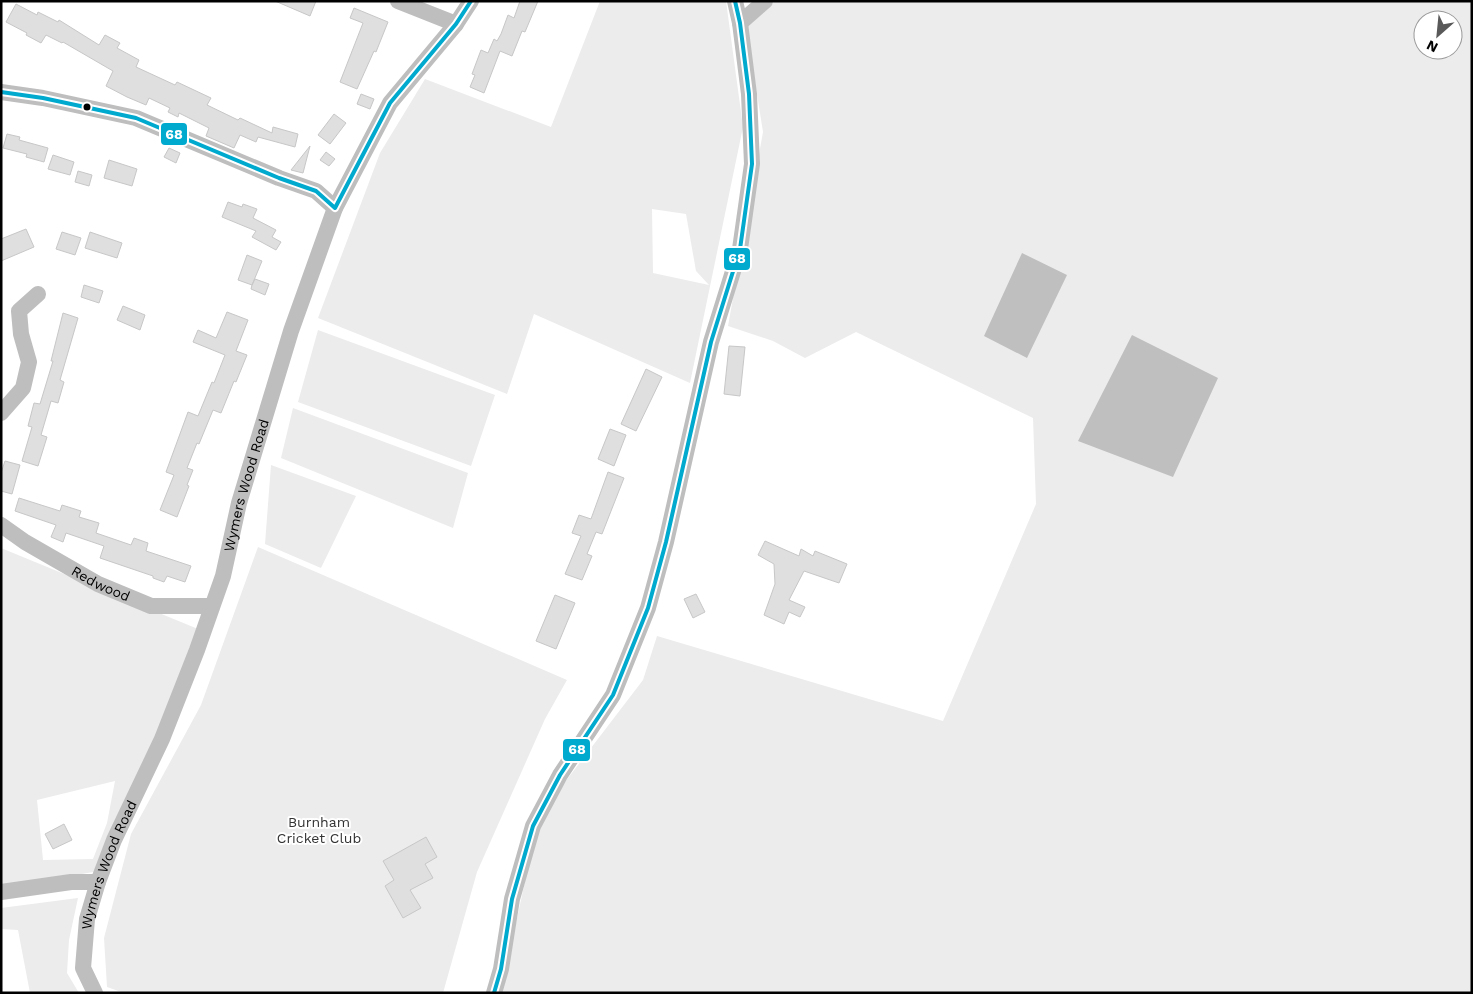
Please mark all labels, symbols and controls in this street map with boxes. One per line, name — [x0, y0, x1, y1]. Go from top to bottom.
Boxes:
north arrow — [1413, 10, 1463, 60]
text: N — [1424, 37, 1440, 56]
unlabelled marker — [82, 102, 92, 112]
line badge: 68 — [160, 122, 188, 146]
text: 68 — [165, 126, 183, 142]
line badge: 68 — [723, 247, 751, 271]
text: 68 — [728, 250, 746, 266]
street label: Wymers Wood Road — [221, 417, 272, 553]
street label: Redwood — [69, 563, 132, 604]
line badge: 68 — [562, 738, 591, 762]
text: 68 — [568, 741, 586, 757]
street label: Wymers Wood Road — [78, 798, 140, 930]
park label: Burnham Cricket Club — [277, 814, 361, 846]

